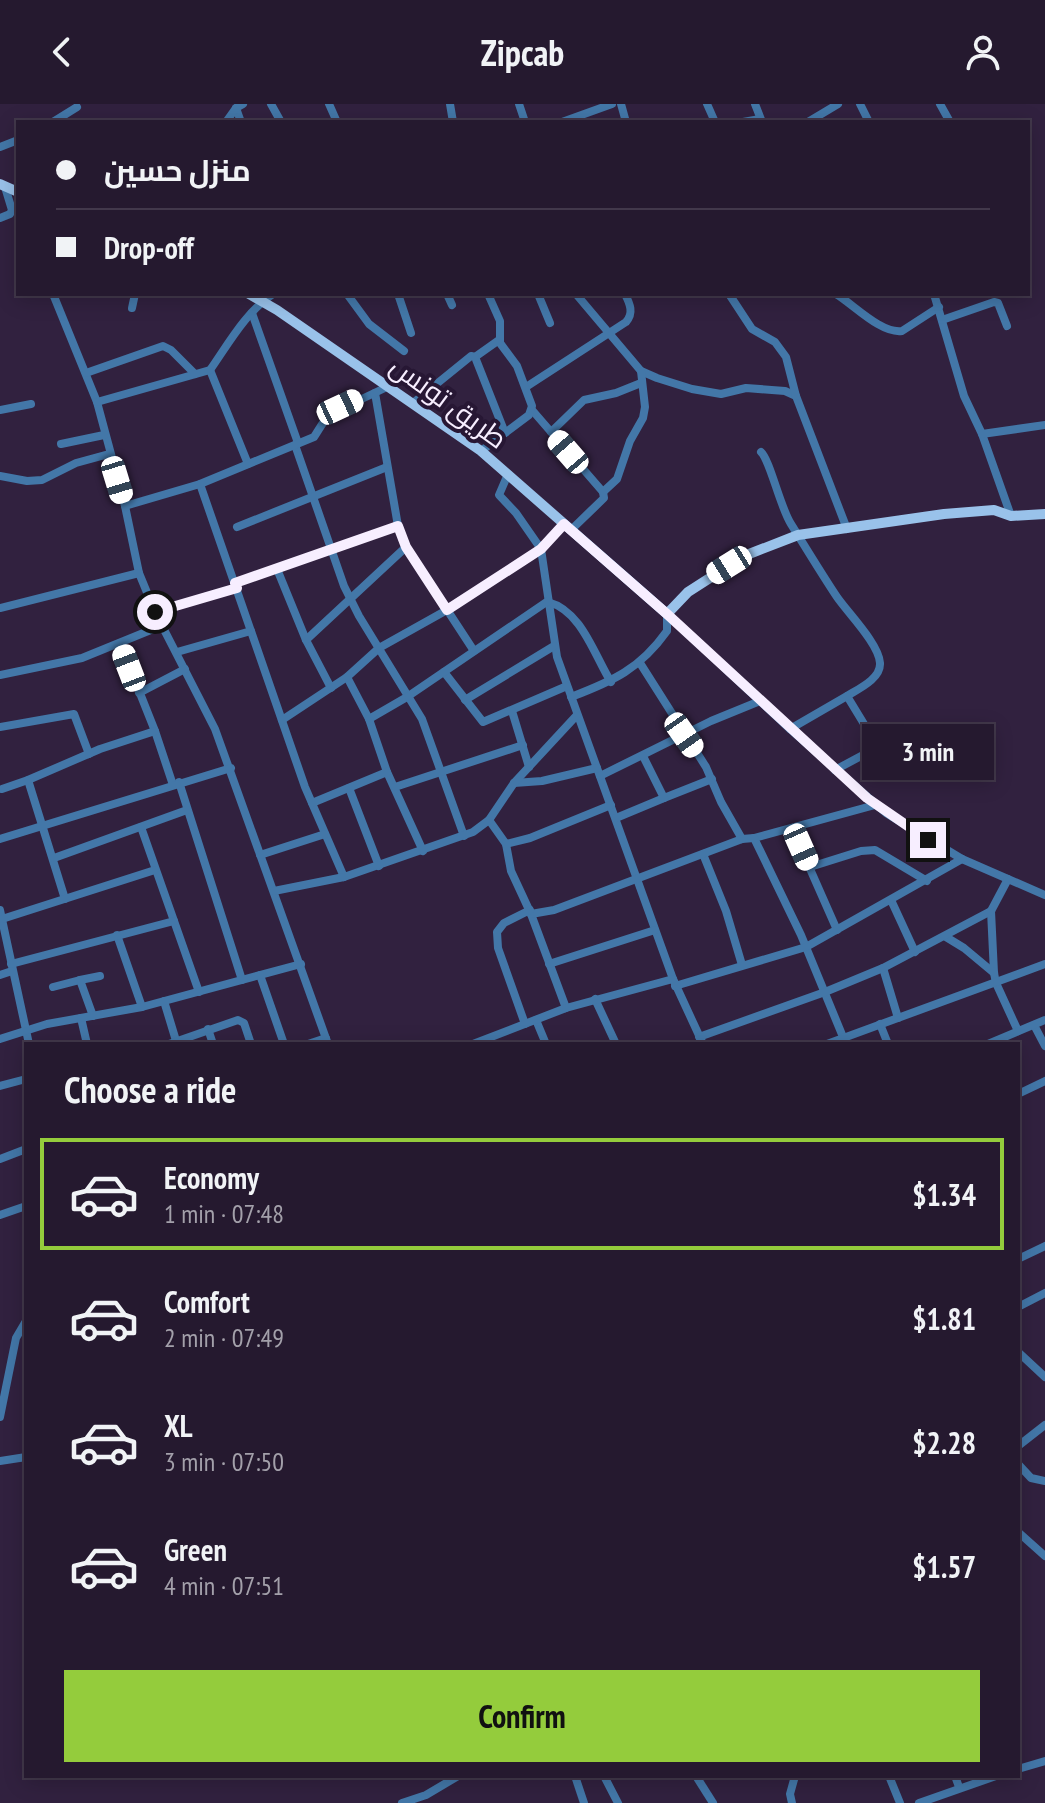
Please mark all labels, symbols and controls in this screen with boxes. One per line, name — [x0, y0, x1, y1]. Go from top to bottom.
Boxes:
text: Zipcab — [481, 29, 564, 76]
icon: back — [40, 30, 84, 74]
icon: person — [961, 30, 1005, 74]
text: منزل حسين — [104, 150, 251, 189]
text: Drop-off — [104, 228, 194, 267]
street label: طريق تونس — [383, 347, 515, 457]
car — [313, 386, 367, 428]
car — [543, 426, 593, 478]
car — [99, 454, 135, 506]
car — [702, 542, 756, 588]
route start — [137, 594, 173, 630]
car — [109, 641, 149, 695]
car — [660, 708, 708, 762]
callout: 3 min — [862, 724, 994, 780]
text: 3 min — [902, 735, 954, 768]
car — [780, 820, 822, 874]
route end — [910, 822, 946, 858]
text: Choose a ride — [64, 1066, 236, 1113]
icon: car — [68, 1158, 140, 1230]
text: Economy — [164, 1158, 259, 1197]
text: $1.34 — [912, 1175, 976, 1214]
text: 1 min · 07:48 — [164, 1197, 284, 1230]
icon: car — [68, 1282, 140, 1354]
text: Comfort — [164, 1282, 250, 1321]
text: $1.81 — [912, 1299, 976, 1338]
text: 2 min · 07:49 — [164, 1321, 284, 1354]
icon: car — [68, 1406, 140, 1478]
text: XL — [164, 1406, 193, 1445]
text: $2.28 — [912, 1423, 976, 1462]
text: 3 min · 07:50 — [164, 1445, 284, 1478]
icon: car — [68, 1530, 140, 1602]
text: Green — [164, 1530, 227, 1569]
text: $1.57 — [912, 1547, 976, 1586]
text: 4 min · 07:51 — [164, 1569, 284, 1602]
button: Confirm — [64, 1670, 980, 1762]

